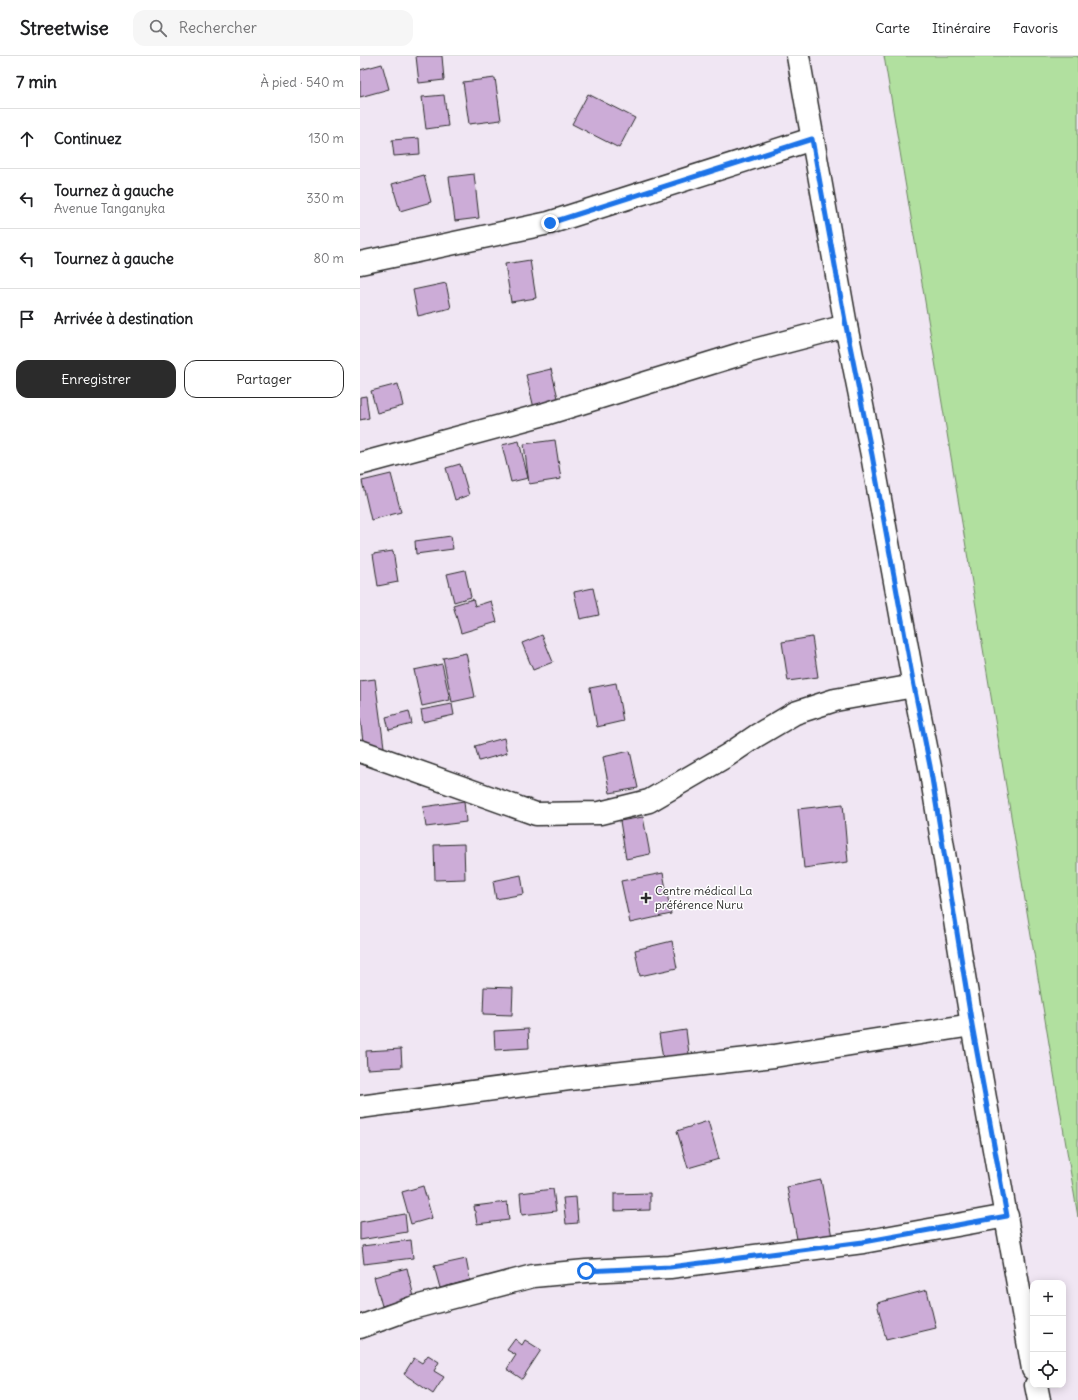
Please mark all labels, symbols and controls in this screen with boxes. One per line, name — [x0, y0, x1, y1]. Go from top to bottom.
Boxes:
search box — [133, 10, 413, 46]
text: Streetwise — [20, 16, 109, 40]
icon: search — [147, 17, 169, 39]
text: Rechercher — [179, 18, 257, 37]
text: Carte — [875, 19, 910, 37]
text: Itinéraire — [932, 19, 991, 37]
text: Favoris — [1013, 19, 1058, 37]
text: 7 min — [16, 71, 57, 93]
text: À pied · 540 m — [260, 74, 344, 91]
icon: ahead — [16, 128, 38, 150]
text: Continuez — [54, 129, 122, 148]
text: 130 m — [308, 130, 344, 147]
text: Tournez à gauche — [54, 181, 174, 200]
icon: left — [16, 188, 38, 210]
text: 330 m — [306, 190, 344, 207]
text: Avenue Tanganyka — [54, 200, 165, 217]
route end — [541, 214, 559, 232]
icon: left — [16, 248, 38, 270]
text: Tournez à gauche — [54, 249, 174, 268]
text: 80 m — [313, 250, 344, 267]
icon: arrive — [16, 308, 38, 330]
text: Arrivée à destination — [54, 309, 193, 328]
button: Enregistrer — [16, 360, 176, 398]
button: Partager — [184, 360, 344, 398]
place label: Centre médical La préférence Nuru — [655, 883, 752, 912]
marker: Centre médical La préférence Nuru — [640, 892, 652, 904]
route start — [577, 1262, 595, 1280]
map controls — [1030, 1280, 1066, 1388]
button: + — [1030, 1280, 1066, 1316]
button: − — [1030, 1316, 1066, 1352]
button: locate — [1030, 1352, 1066, 1388]

